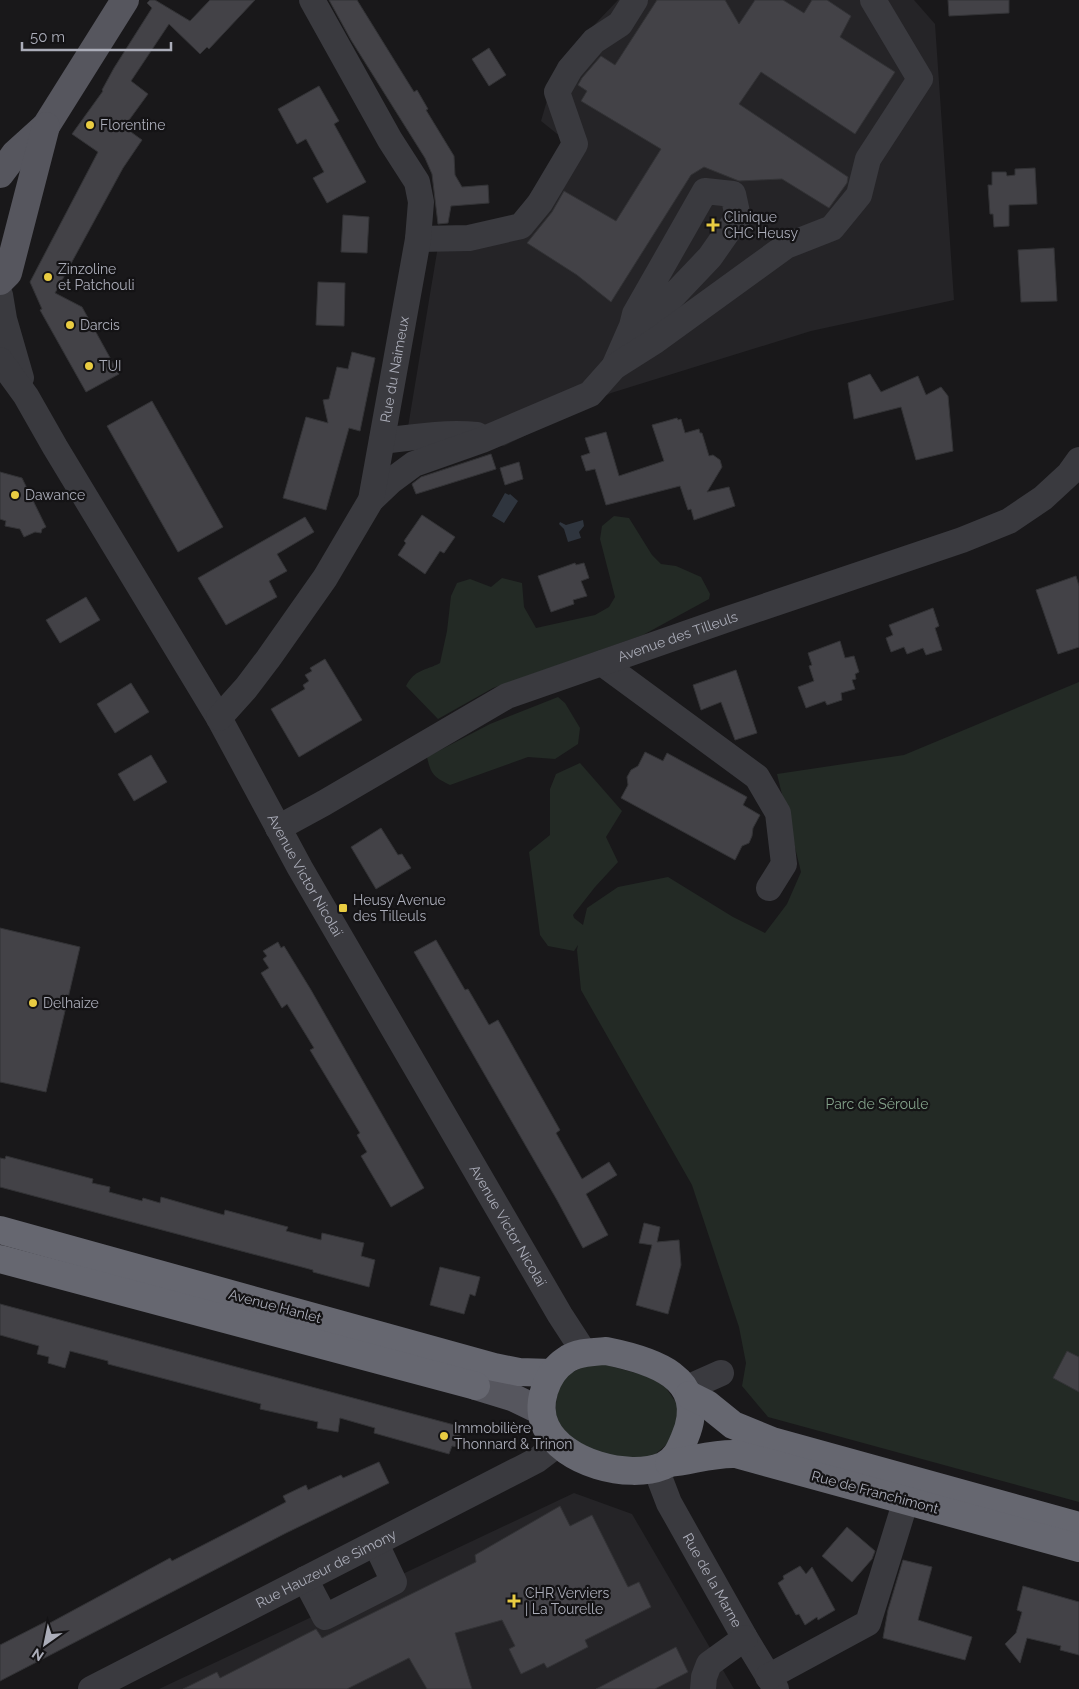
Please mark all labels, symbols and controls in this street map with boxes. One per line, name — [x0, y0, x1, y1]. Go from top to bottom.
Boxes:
scale bar — [22, 20, 171, 52]
text: 50 m — [30, 28, 65, 46]
place label: Florentine — [100, 117, 166, 133]
marker: Florentine — [84, 119, 96, 131]
place label: Clinique CHC Heusy — [724, 209, 798, 241]
marker: Clinique CHC Heusy — [706, 218, 720, 232]
place label: Zinzoline et Patchouli — [58, 261, 135, 293]
marker: Zinzoline et Patchouli — [42, 271, 54, 283]
street label: Rue du Naimeux — [377, 315, 412, 424]
place label: Darcis — [80, 317, 120, 333]
marker: Darcis — [64, 319, 76, 331]
place label: TUI — [99, 358, 122, 374]
marker: TUI — [83, 360, 95, 372]
place label: Dawance — [25, 487, 85, 503]
marker: Dawance — [9, 489, 21, 501]
street label: Avenue des Tilleuls — [615, 608, 740, 665]
street label: Avenue Victor Nicolaï — [264, 811, 346, 939]
place label: Heusy Avenue des Tilleuls — [353, 892, 446, 924]
marker: Heusy Avenue des Tilleuls — [337, 902, 349, 914]
place label: Delhaize — [43, 995, 99, 1011]
marker: Delhaize — [27, 997, 39, 1009]
park label: Parc de Séroule — [826, 1096, 928, 1112]
street label: Avenue Victor Nicolaï — [466, 1162, 550, 1289]
street label: Avenue Hanlet — [227, 1286, 323, 1326]
place label: Immobilière Thonnard & Trinon — [454, 1420, 572, 1452]
marker: Immobilière Thonnard & Trinon — [438, 1430, 450, 1442]
street label: Rue de Franchimont — [810, 1467, 941, 1517]
street label: Rue Hauzeur de Simony — [253, 1526, 399, 1611]
street label: Rue de la Marne — [680, 1530, 745, 1630]
place label: CHR Verviers | La Tourelle — [525, 1585, 610, 1617]
marker: CHR Verviers | La Tourelle — [507, 1594, 521, 1608]
north arrow — [20, 1619, 70, 1669]
text: N — [29, 1645, 47, 1665]

